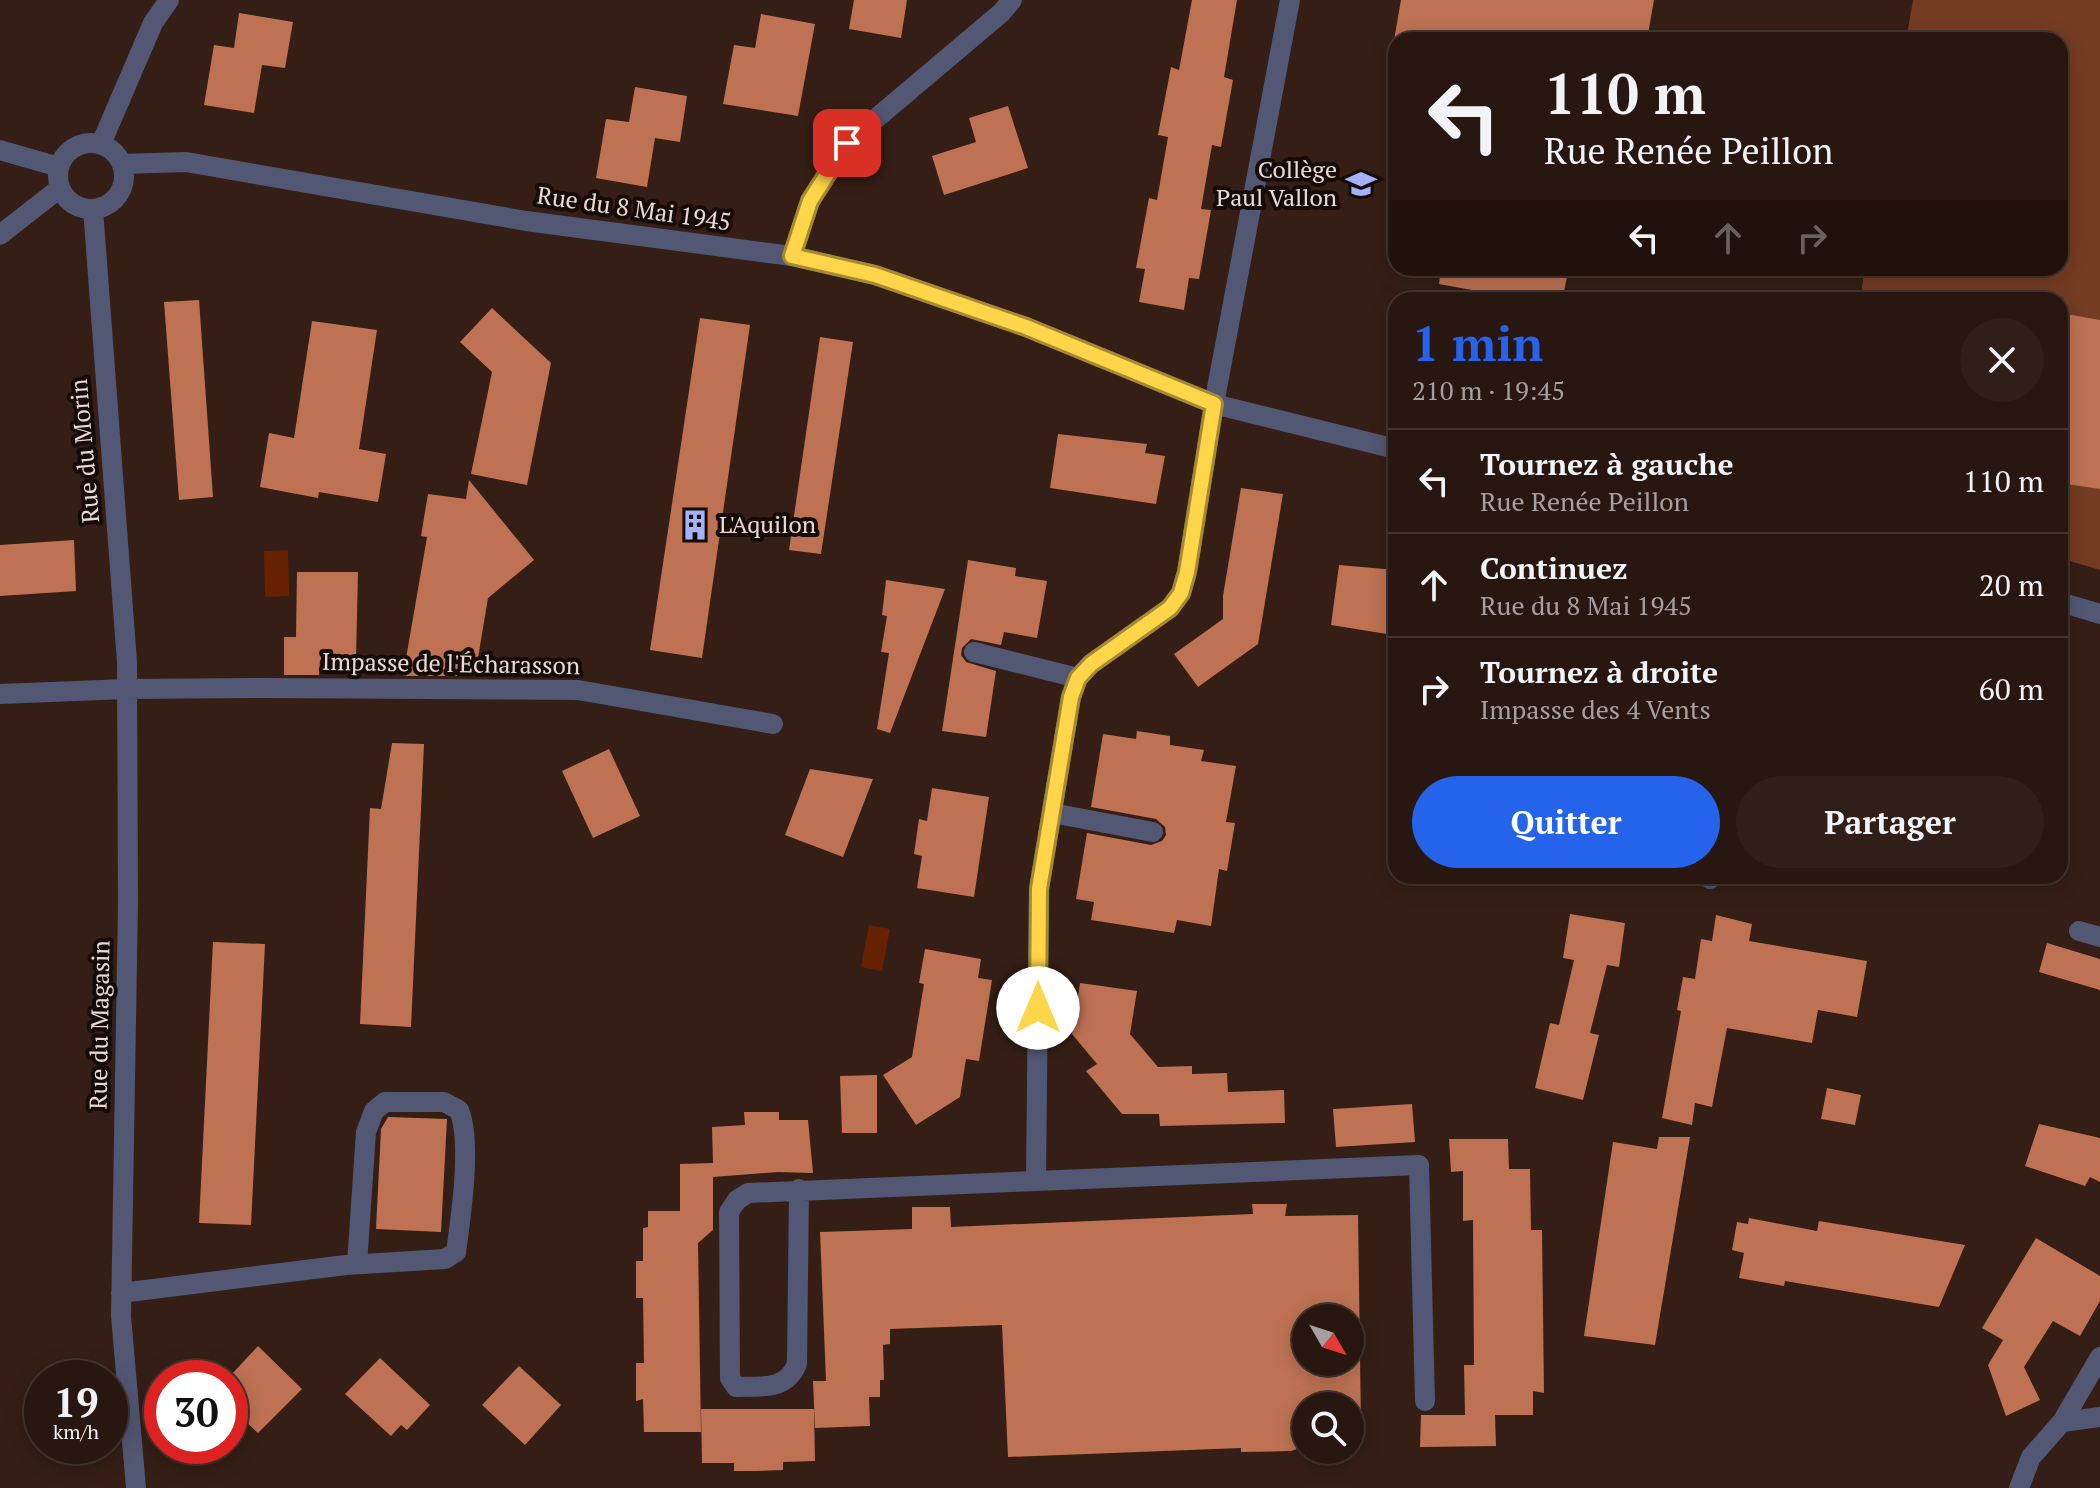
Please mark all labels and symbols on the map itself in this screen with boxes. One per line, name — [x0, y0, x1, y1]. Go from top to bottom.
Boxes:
pin — [813, 109, 881, 177]
place label: Collège Paul Vallon — [1216, 153, 1337, 213]
school or university icon: Collège Paul Vallon — [1344, 167, 1378, 201]
street label: Rue du 8 Mai 1945 — [535, 179, 733, 237]
street label: Rue du Morin — [62, 378, 106, 525]
building icon: L'Aquilon — [678, 508, 712, 542]
place label: L'Aquilon — [719, 508, 816, 540]
street label: Impasse de l'Écharasson — [322, 645, 580, 681]
street label: Rue du Magasin — [82, 940, 116, 1110]
position arrow — [996, 966, 1080, 1050]
north arrow — [1292, 1304, 1364, 1376]
speed limit sign: 30 — [144, 1360, 248, 1464]

